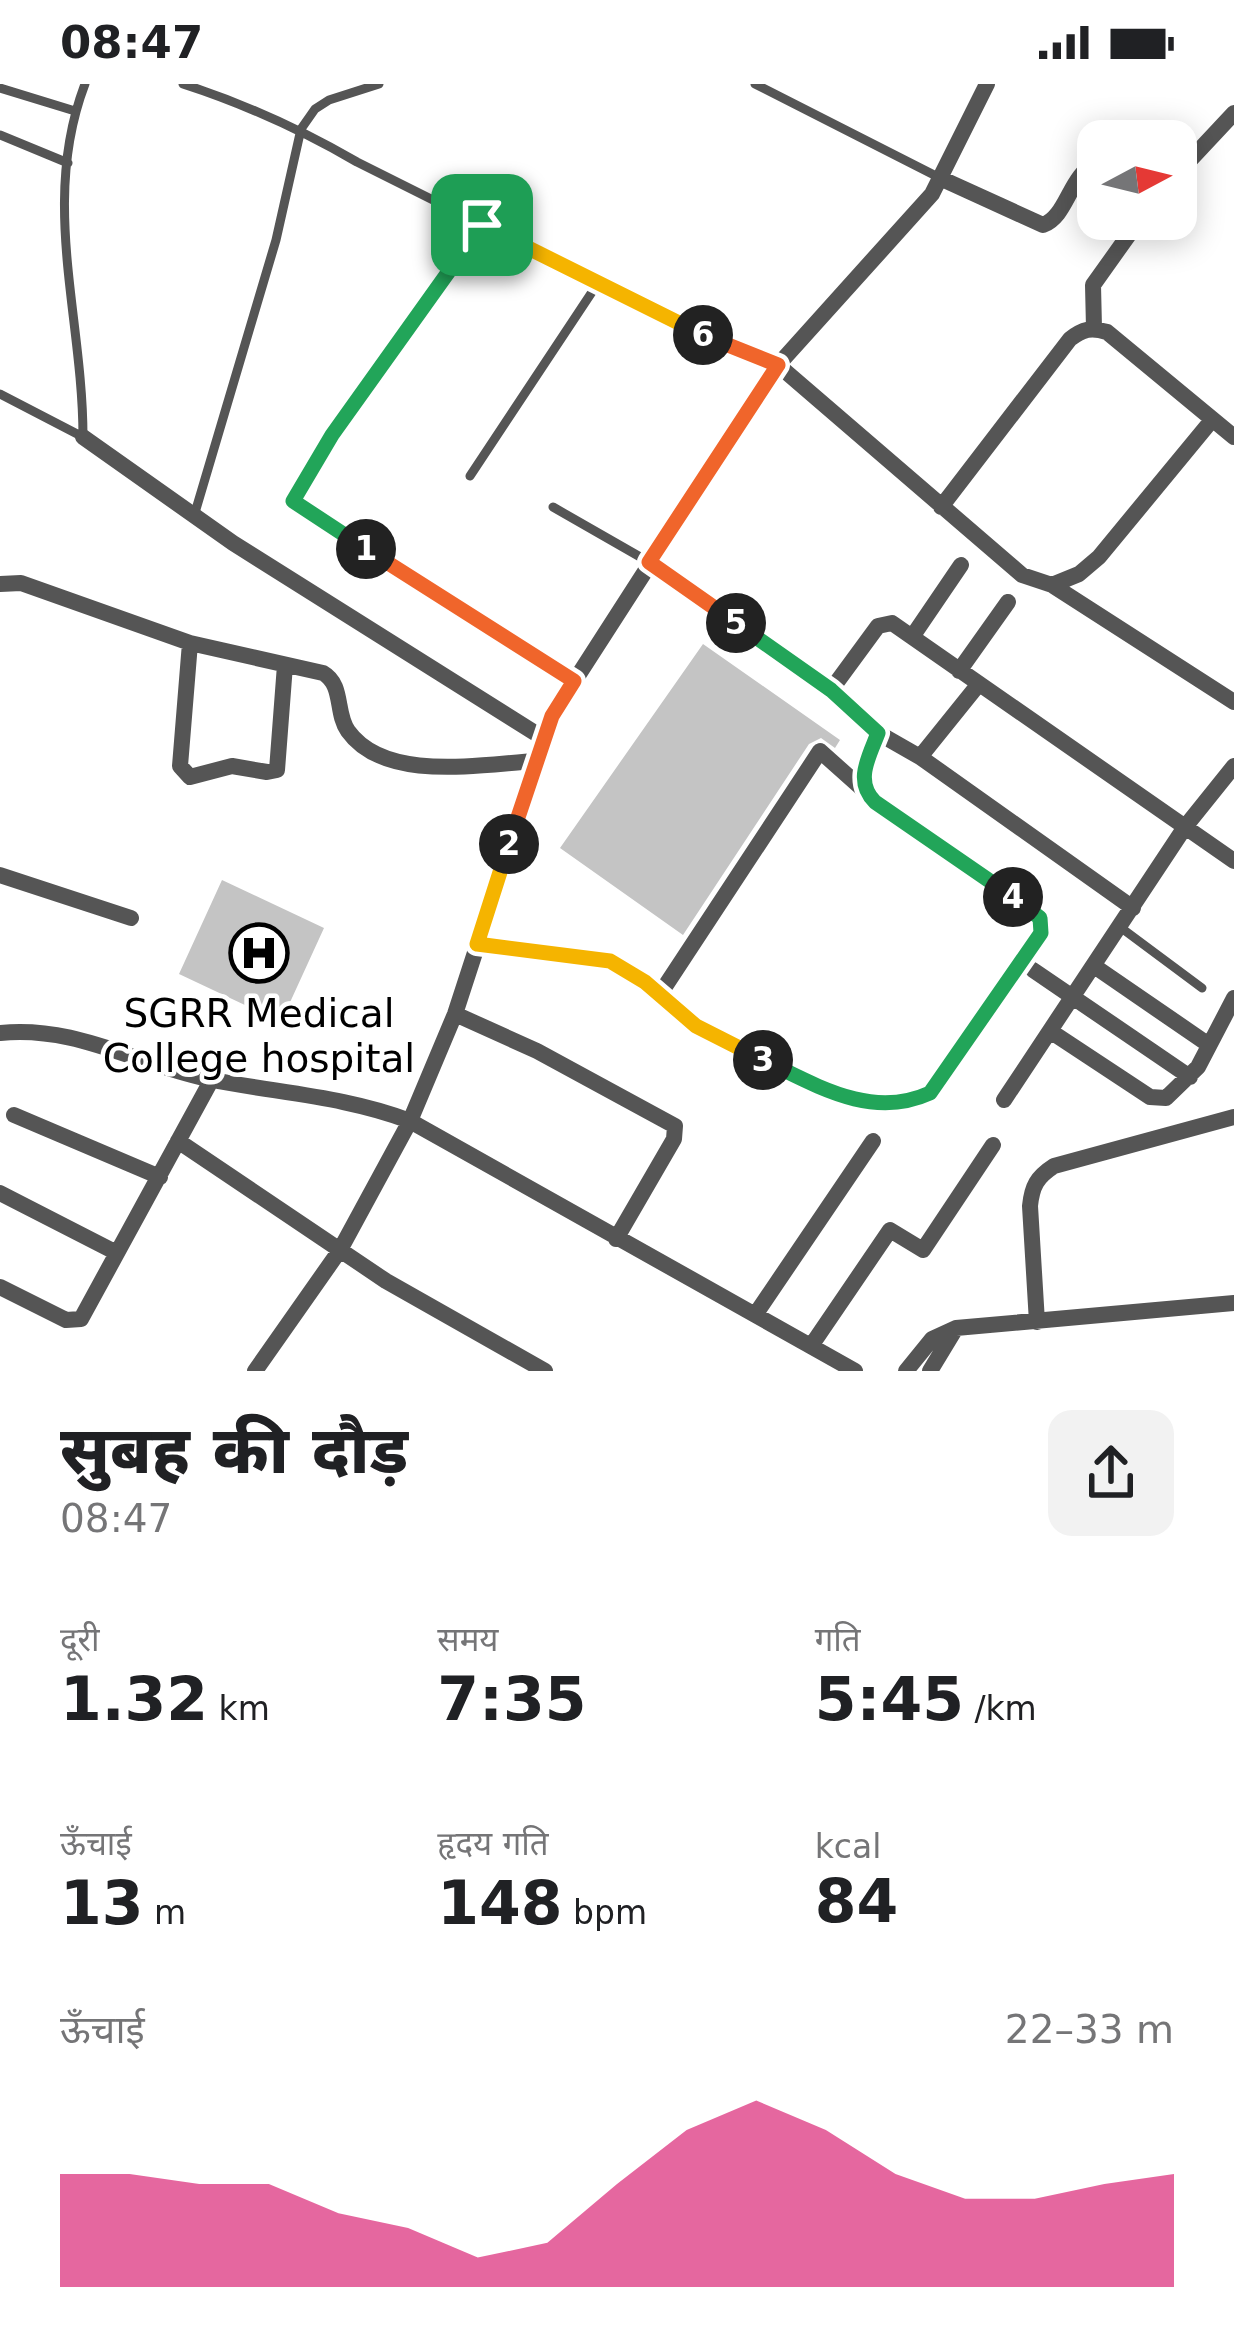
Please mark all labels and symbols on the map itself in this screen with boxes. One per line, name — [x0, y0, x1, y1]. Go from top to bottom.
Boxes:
north arrow — [1077, 120, 1197, 240]
pin — [431, 174, 533, 276]
pin: 6 — [673, 305, 733, 365]
pin: 1 — [336, 519, 396, 579]
pin: 5 — [706, 593, 766, 653]
pin: 2 — [479, 814, 539, 874]
pin: 4 — [983, 867, 1043, 927]
hospital icon: SGRR Medical College hospital — [228, 922, 290, 984]
place label: SGRR Medical College hospital — [103, 991, 415, 1081]
pin: 3 — [733, 1030, 793, 1090]

